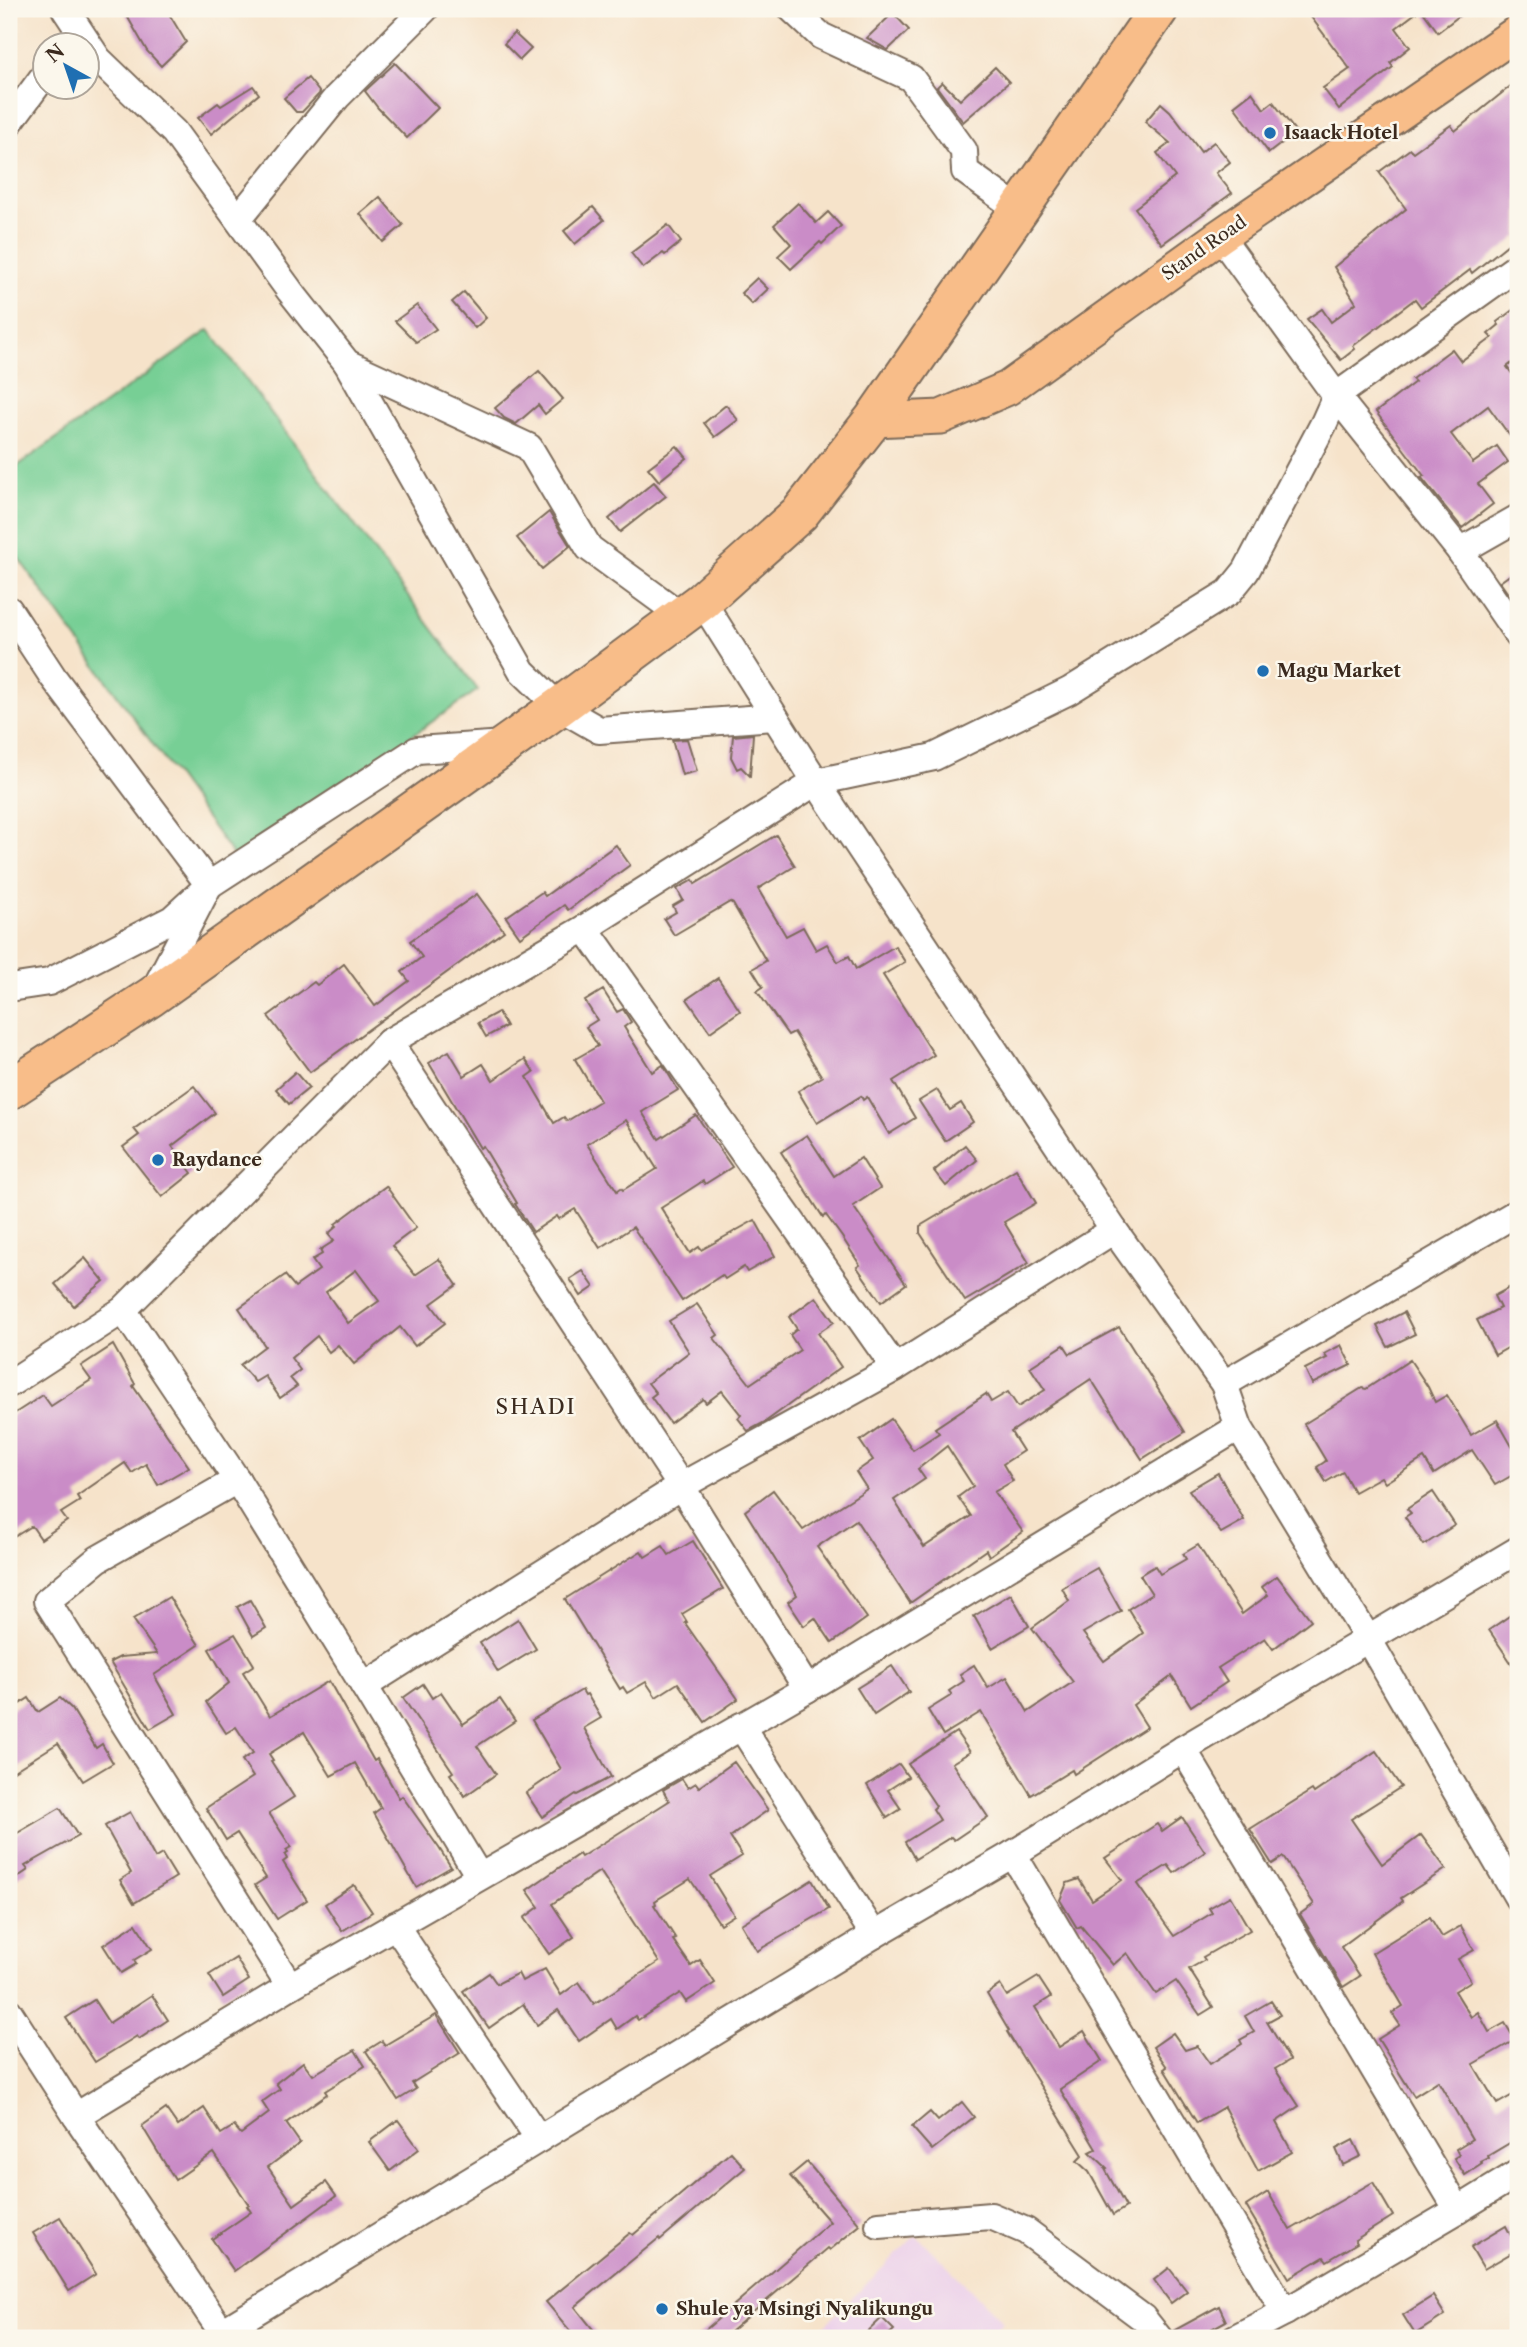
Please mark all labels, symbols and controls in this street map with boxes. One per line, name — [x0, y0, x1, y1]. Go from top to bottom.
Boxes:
north arrow — [32, 32, 102, 102]
text: N — [42, 39, 69, 67]
place label: Isaack Hotel — [1284, 122, 1398, 144]
marker: Isaack Hotel — [1262, 125, 1278, 141]
street label: Stand Road — [1157, 211, 1251, 285]
place label: Magu Market — [1277, 660, 1402, 682]
marker: Magu Market — [1255, 663, 1271, 679]
place label: Raydance — [172, 1149, 262, 1171]
marker: Raydance — [150, 1152, 166, 1168]
district label: SHADI — [496, 1394, 576, 1419]
place label: Shule ya Msingi Nyalikungu — [676, 2298, 933, 2320]
marker: Shule ya Msingi Nyalikungu — [654, 2301, 670, 2317]

